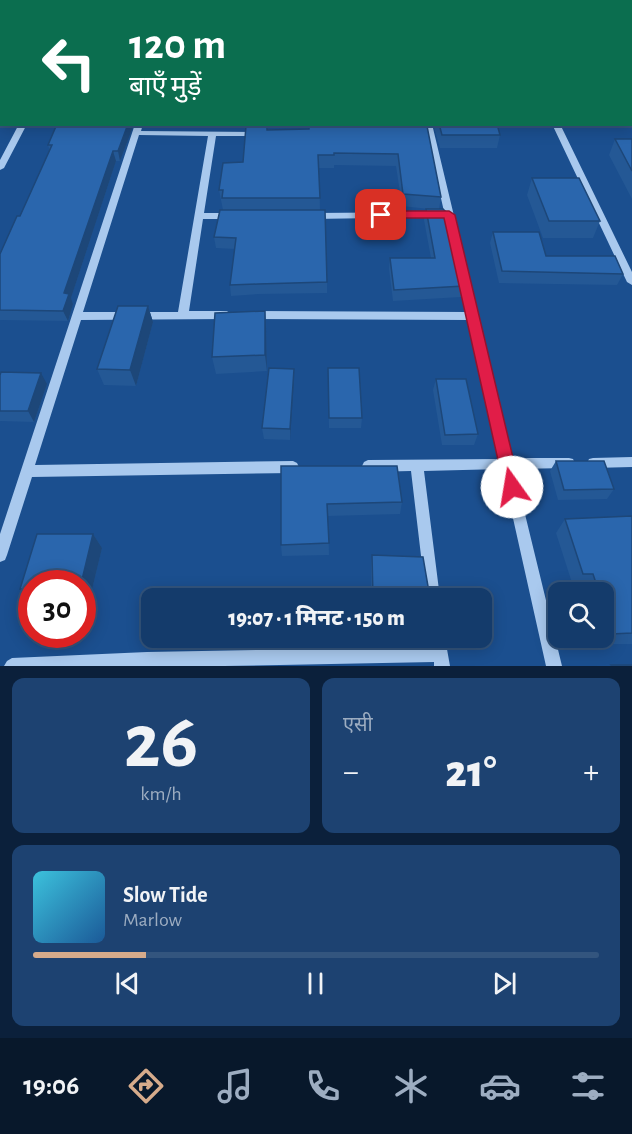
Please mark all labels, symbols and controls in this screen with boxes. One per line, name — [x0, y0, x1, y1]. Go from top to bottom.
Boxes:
icon: left — [30, 24, 108, 102]
text: 120 m — [129, 24, 226, 66]
text: बाएँ मुड़ें — [129, 73, 201, 100]
pin — [355, 189, 406, 240]
icon: arrive — [364, 198, 397, 231]
position arrow — [480, 455, 544, 519]
speed limit sign: 30 — [18, 570, 96, 648]
map controls — [548, 582, 614, 648]
button: search — [548, 582, 614, 648]
text: 19:07 · 1 मिनट · 150 m — [228, 607, 405, 629]
text: 26 — [124, 704, 198, 782]
text: एसी — [343, 715, 373, 735]
text: 21° — [445, 750, 497, 795]
text: − — [343, 756, 359, 789]
text: + — [583, 756, 599, 789]
text: km/h — [140, 784, 182, 804]
text: Slow Tide — [123, 884, 208, 906]
text: Marlow — [123, 910, 182, 930]
icon: previous — [111, 967, 144, 1000]
icon: pause — [299, 967, 332, 1000]
icon: next — [488, 967, 521, 1000]
icon: directions — [125, 1065, 167, 1107]
icon: music — [214, 1065, 256, 1107]
icon: phone — [302, 1065, 344, 1107]
icon: climate — [390, 1065, 432, 1107]
icon: car — [479, 1065, 521, 1107]
icon: filters — [567, 1065, 609, 1107]
text: 19:06 — [23, 1072, 79, 1099]

